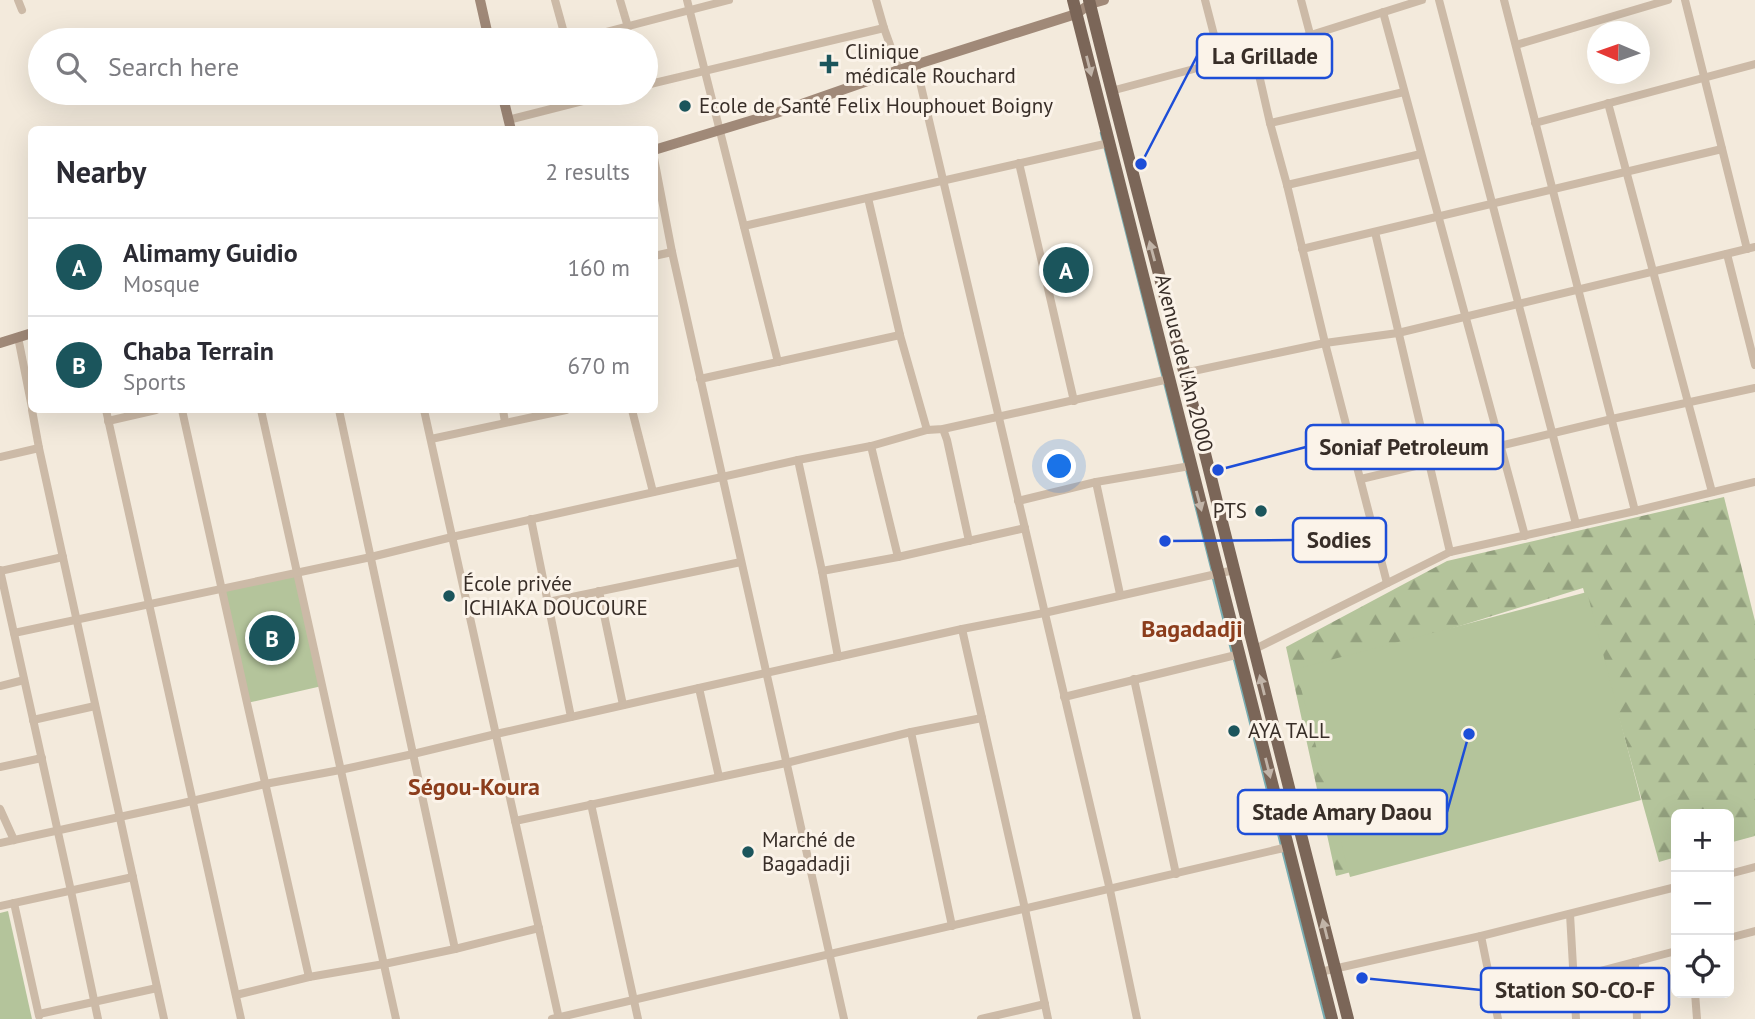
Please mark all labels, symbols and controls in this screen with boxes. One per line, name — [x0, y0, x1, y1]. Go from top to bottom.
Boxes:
north arrow — [1587, 21, 1650, 84]
search box — [28, 28, 658, 105]
callout: La Grillade — [1197, 34, 1332, 78]
place label: Clinique médicale Rouchard — [845, 38, 1016, 89]
text: La Grillade — [1212, 41, 1318, 70]
icon: search — [52, 48, 90, 86]
text: Search here — [108, 50, 239, 83]
marker: Clinique médicale Rouchard — [819, 54, 839, 74]
one-way arrow — [1084, 55, 1095, 77]
place label: Ecole de Santé Felix Houphouet Boigny — [699, 92, 1053, 119]
marker: Ecole de Santé Felix Houphouet Boigny — [677, 98, 693, 114]
text: Nearby — [56, 152, 146, 191]
text: 2 results — [546, 157, 630, 186]
text: Alimamy Guidio — [123, 236, 298, 269]
one-way arrow — [1146, 240, 1157, 262]
pin: A — [1043, 244, 1089, 296]
text: A — [72, 253, 86, 282]
text: 160 m — [568, 253, 630, 282]
text: Mosque — [123, 269, 200, 298]
street label: Avenue de l'An 2000 — [1149, 271, 1220, 454]
text: Chaba Terrain — [123, 334, 274, 367]
text: B — [72, 351, 86, 380]
text: 670 m — [568, 351, 630, 380]
text: Sports — [123, 367, 186, 396]
callout: Soniaf Petroleum — [1306, 425, 1503, 469]
text: Soniaf Petroleum — [1319, 432, 1489, 461]
your location — [1042, 449, 1076, 483]
one-way arrow — [1194, 490, 1205, 512]
place label: PTS — [1213, 497, 1247, 524]
marker: PTS — [1253, 503, 1269, 519]
callout: Sodies — [1293, 518, 1386, 562]
text: Sodies — [1307, 525, 1372, 554]
place label: École privée ICHIAKA DOUCOURE — [463, 570, 648, 621]
marker: École privée ICHIAKA DOUCOURE — [441, 588, 457, 604]
pin: B — [249, 612, 295, 664]
district label: Bagadadji — [1141, 613, 1243, 644]
one-way arrow — [1256, 674, 1267, 696]
place label: AYA TALL — [1248, 717, 1330, 744]
marker: AYA TALL — [1226, 723, 1242, 739]
one-way arrow — [1263, 757, 1274, 779]
district label: Ségou-Koura — [408, 771, 540, 802]
callout: Stade Amary Daou — [1238, 790, 1447, 834]
text: Stade Amary Daou — [1252, 797, 1432, 826]
map controls — [1671, 809, 1734, 998]
button: + — [1671, 809, 1734, 872]
place label: Marché de Bagadadji — [762, 826, 855, 877]
marker: Marché de Bagadadji — [740, 844, 756, 860]
button: − — [1671, 872, 1734, 935]
one-way arrow — [1319, 918, 1330, 940]
button: locate — [1671, 935, 1734, 998]
callout: Station SO-CO-F — [1481, 968, 1669, 1012]
text: Station SO-CO-F — [1495, 975, 1655, 1004]

